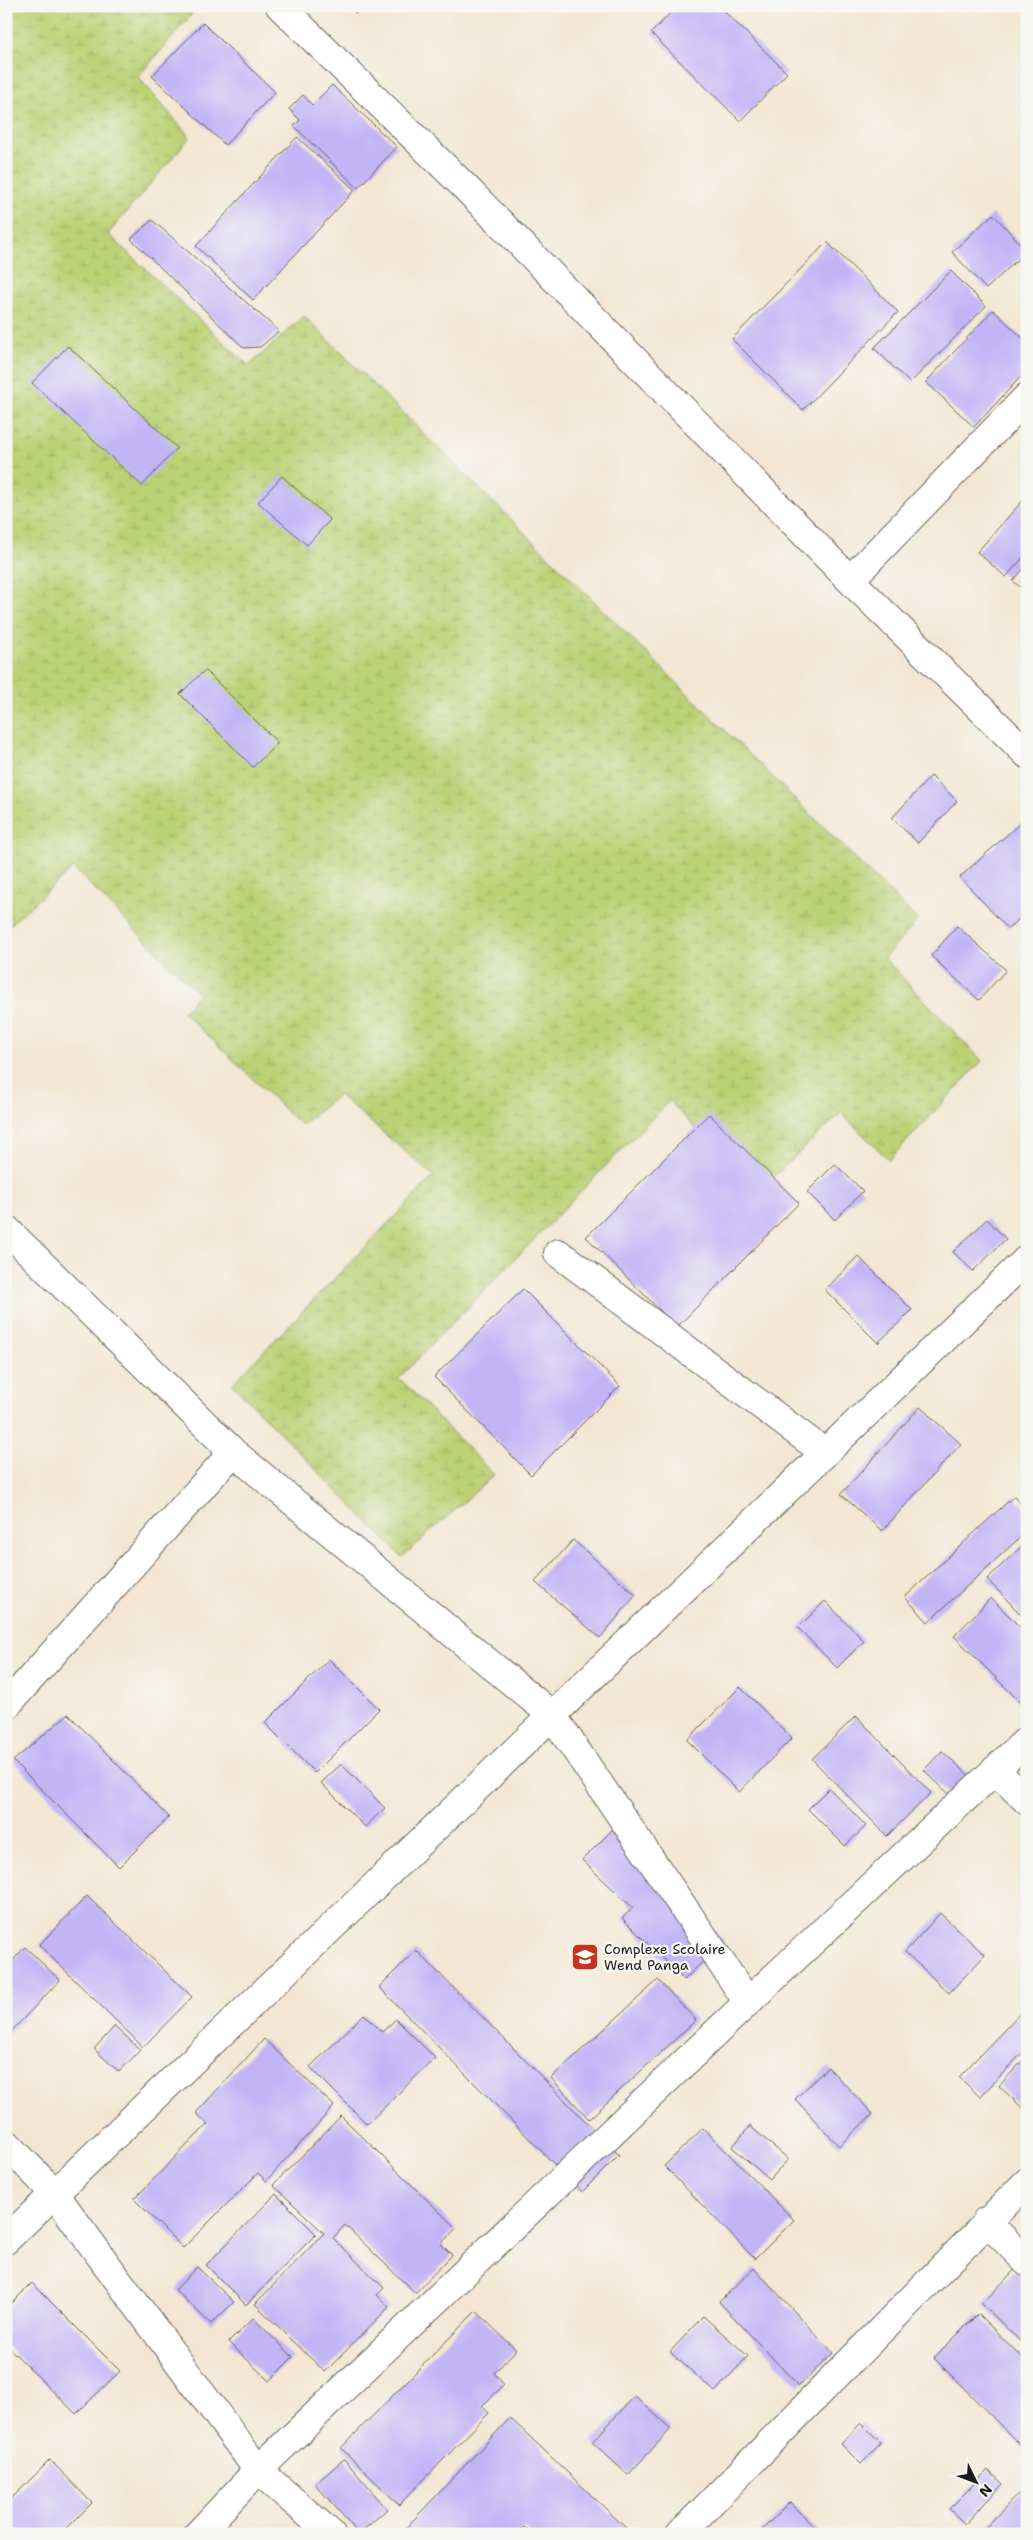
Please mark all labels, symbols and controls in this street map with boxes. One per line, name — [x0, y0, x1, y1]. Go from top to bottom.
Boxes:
place label: Complexe Scolaire Wend Panga — [604, 1940, 726, 1974]
school or university icon: Complexe Scolaire Wend Panga — [570, 1942, 600, 1972]
north arrow — [950, 2458, 1000, 2508]
text: N — [975, 2481, 996, 2501]

